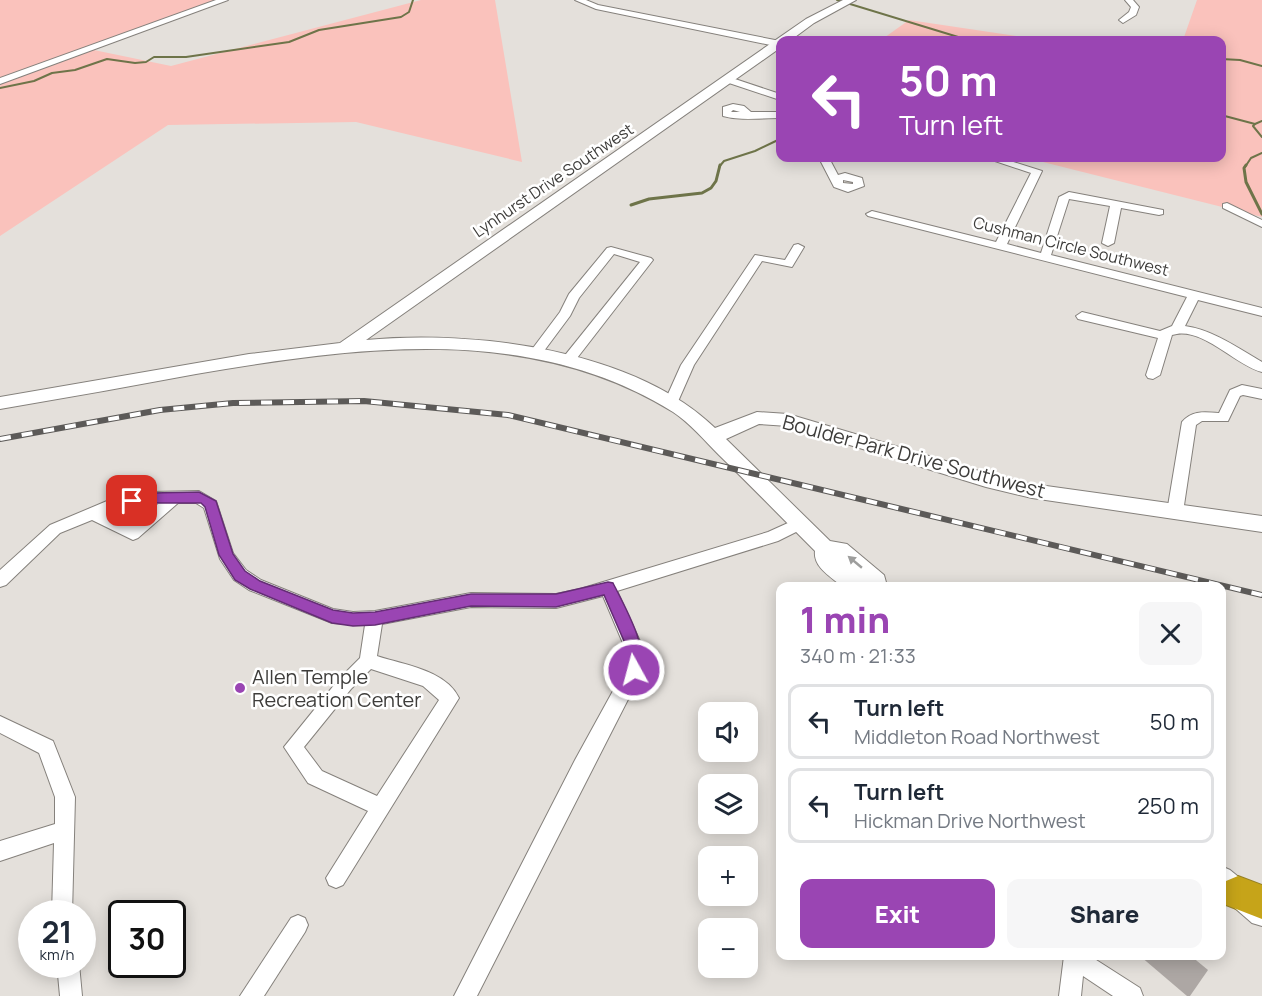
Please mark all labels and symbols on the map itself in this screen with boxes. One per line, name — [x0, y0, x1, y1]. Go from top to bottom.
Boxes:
street label: Lynhurst Drive Southwest — [468, 118, 638, 242]
street label: Cushman Circle Southwest — [971, 211, 1171, 281]
street label: Boulder Park Drive Southwest — [780, 408, 1048, 504]
pin — [106, 475, 157, 526]
one-way arrow — [847, 556, 863, 569]
position arrow — [602, 638, 666, 702]
place label: Allen Temple Recreation Center — [252, 663, 421, 713]
marker: Allen Temple Recreation Center — [233, 681, 247, 695]
speed limit sign: 30 — [108, 900, 186, 978]

